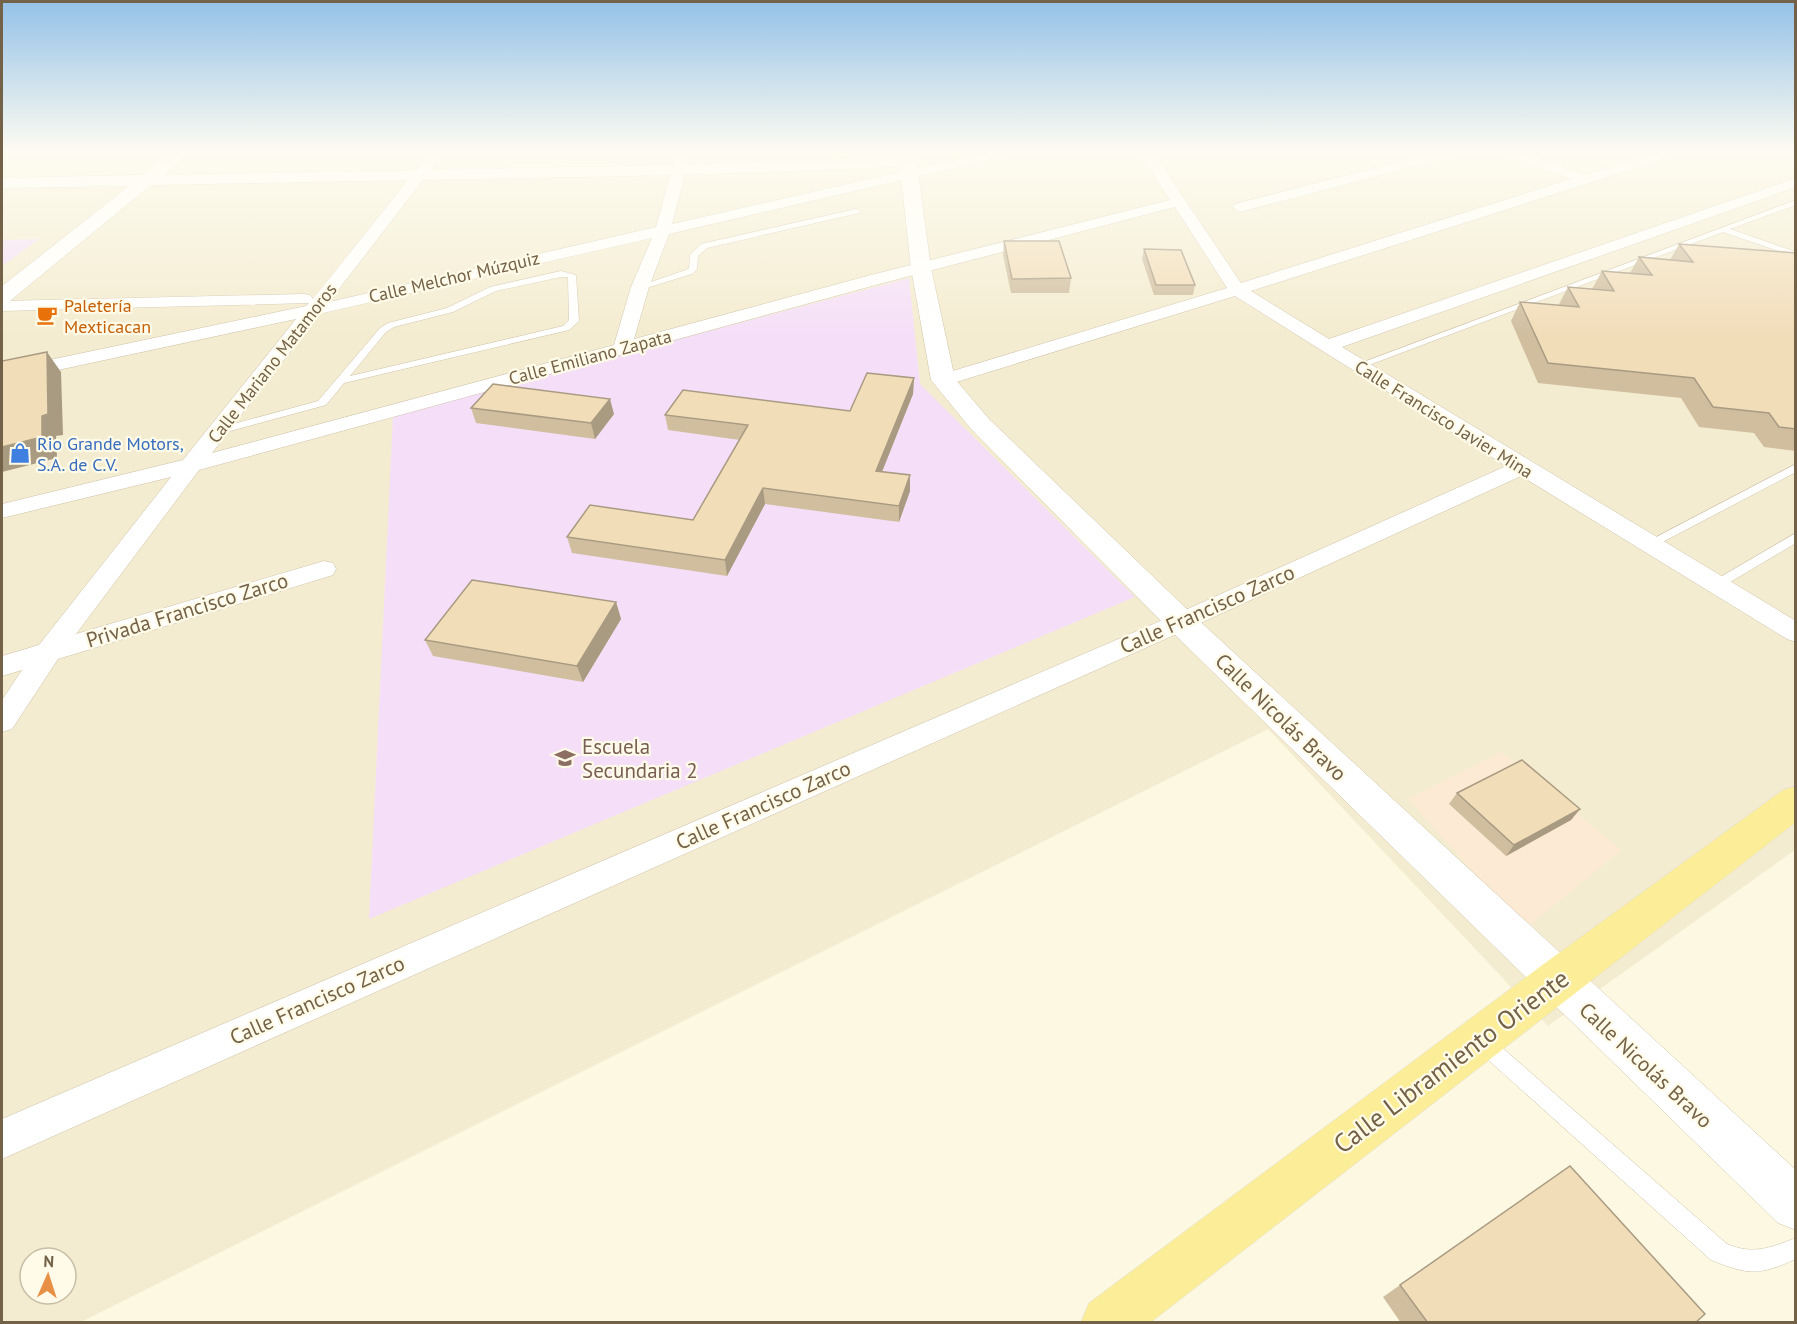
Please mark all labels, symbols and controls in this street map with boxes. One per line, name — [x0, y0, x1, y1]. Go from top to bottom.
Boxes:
street label: Calle Melchor Múzquiz — [366, 246, 542, 308]
street label: Calle Mariano Matamoros — [202, 278, 342, 448]
place label: Paletería Mexticacan — [64, 294, 151, 338]
cafe icon: Paletería Mexticacan — [35, 303, 59, 327]
street label: Calle Emiliano Zapata — [506, 324, 674, 390]
street label: Calle Francisco Javier Mina — [1351, 355, 1537, 483]
place label: Rio Grande Motors, S.A. de C.V. — [37, 432, 184, 476]
shop icon: Rio Grande Motors, S.A. de C.V. — [8, 441, 32, 465]
street label: Calle Francisco Zarco — [1115, 558, 1299, 660]
street label: Privada Francisco Zarco — [83, 566, 291, 654]
street label: Calle Nicolás Bravo — [1210, 647, 1352, 787]
place label: Escuela Secundaria 2 — [582, 733, 698, 784]
school or university icon: Escuela Secundaria 2 — [553, 746, 577, 770]
street label: Calle Francisco Zarco — [671, 754, 855, 856]
street label: Calle Francisco Zarco — [225, 949, 409, 1051]
street label: Calle Libramiento Oriente — [1327, 962, 1575, 1160]
street label: Calle Nicolás Bravo — [1574, 996, 1718, 1134]
north arrow — [18, 1246, 78, 1306]
text: N — [43, 1251, 55, 1271]

